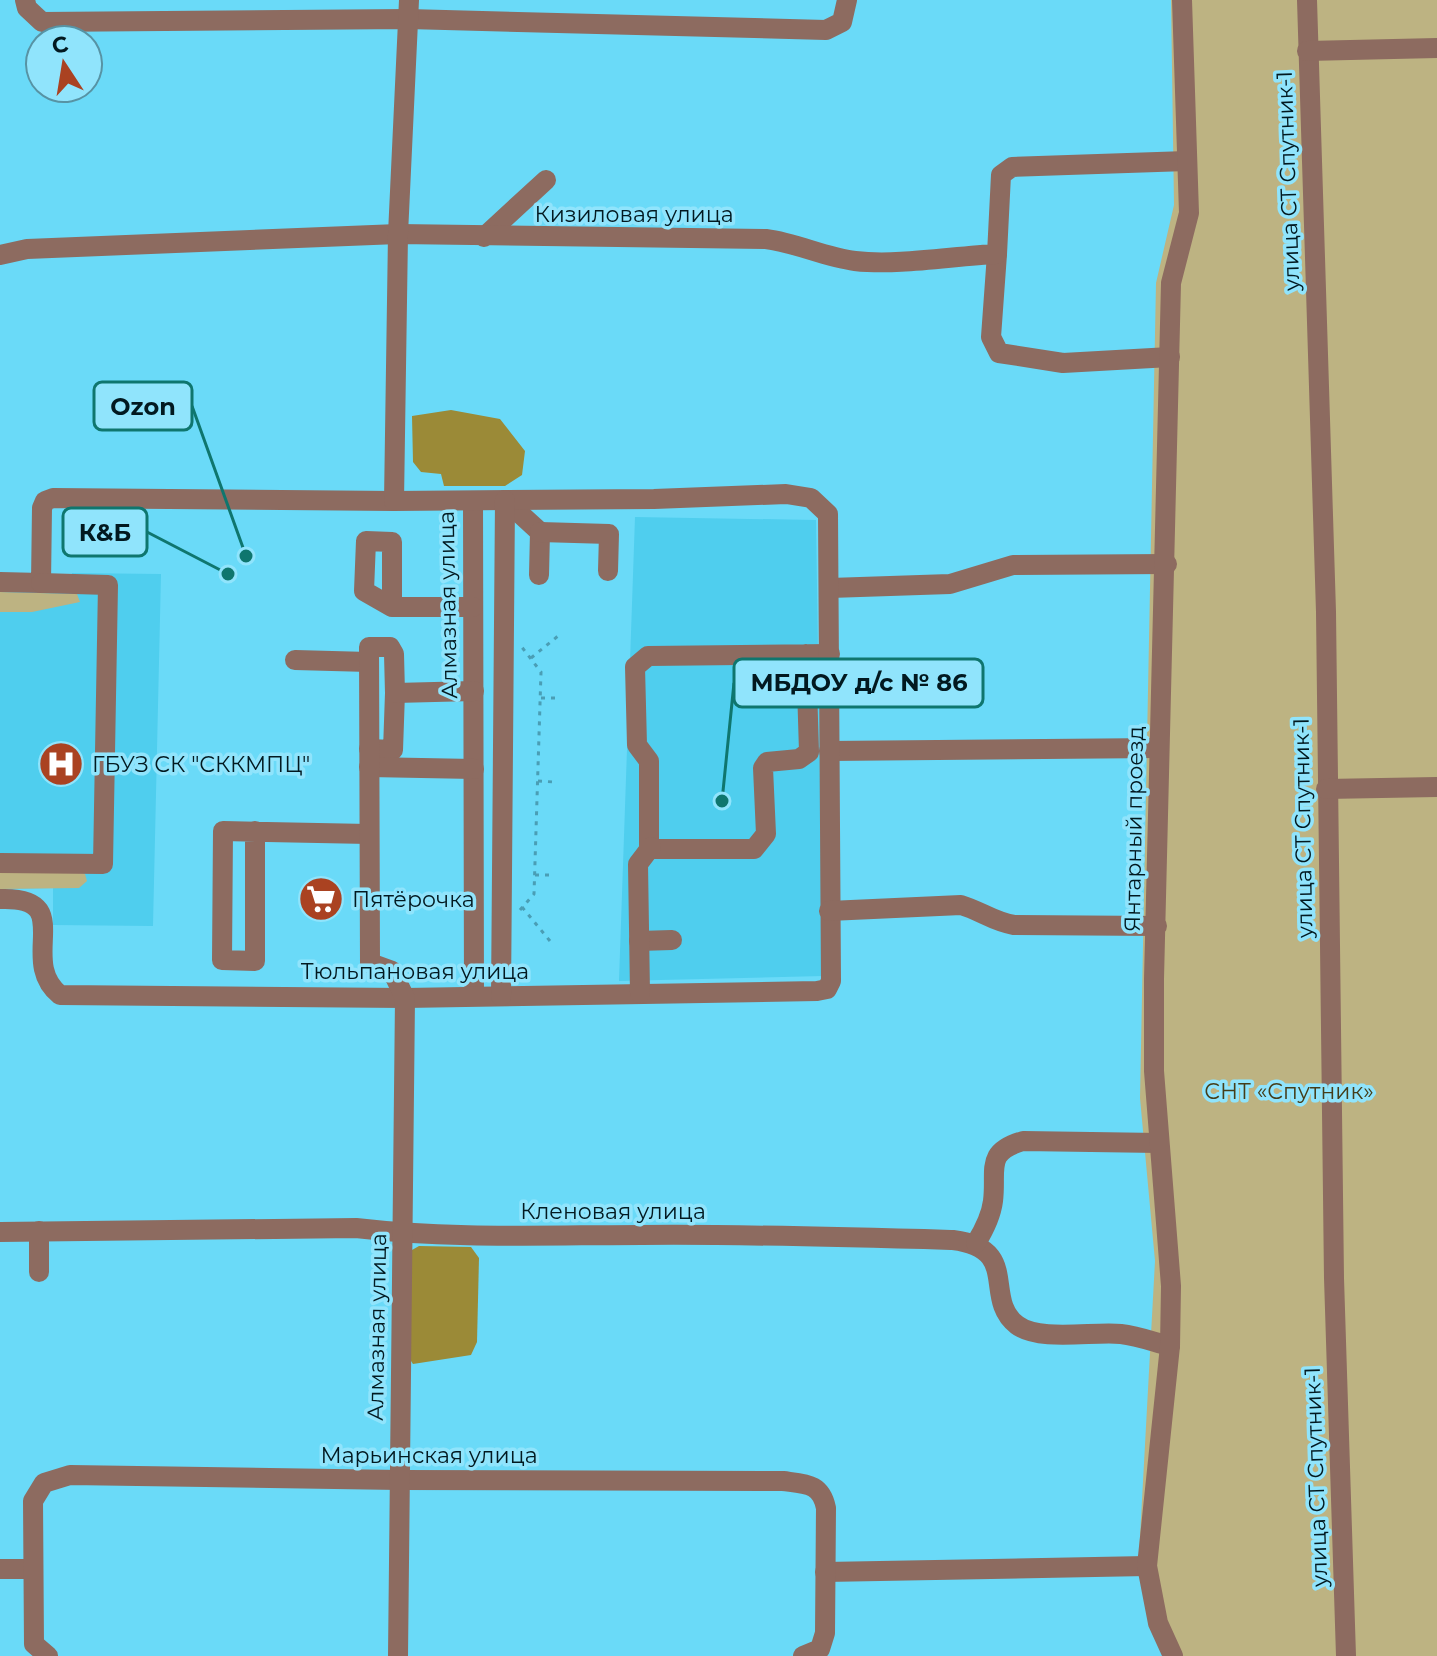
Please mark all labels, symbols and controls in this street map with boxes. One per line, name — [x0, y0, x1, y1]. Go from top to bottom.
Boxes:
north arrow — [24, 24, 104, 104]
text: С — [49, 30, 71, 60]
street label: улица СТ Спутник-1 — [1271, 71, 1305, 292]
street label: Кизиловая улица — [534, 201, 734, 228]
callout: Ozon — [94, 382, 192, 430]
text: Ozon — [110, 392, 176, 421]
callout: К&Б — [63, 508, 147, 556]
street label: Алмазная улица — [433, 511, 463, 699]
text: К&Б — [79, 518, 131, 547]
callout: МБДОУ д/с № 86 — [734, 659, 983, 707]
text: МБДОУ д/с № 86 — [751, 668, 967, 697]
street label: улица СТ Спутник-1 — [1288, 718, 1318, 939]
street label: Янтарный проезд — [1119, 726, 1149, 932]
hospital icon: ГБУЗ СК "СККМПЦ" — [37, 740, 85, 788]
place label: ГБУЗ СК "СККМПЦ" — [92, 751, 310, 778]
supermarket icon: Пятёрочка — [297, 875, 345, 923]
place label: Пятёрочка — [352, 886, 475, 913]
street label: Тюльпановая улица — [301, 958, 529, 985]
park label: СНТ «Спутник» — [1204, 1078, 1374, 1105]
street label: Кленовая улица — [520, 1198, 706, 1225]
street label: Алмазная улица — [362, 1233, 392, 1421]
street label: улица СТ Спутник-1 — [1299, 1367, 1333, 1588]
street label: Марьинская улица — [320, 1442, 538, 1469]

